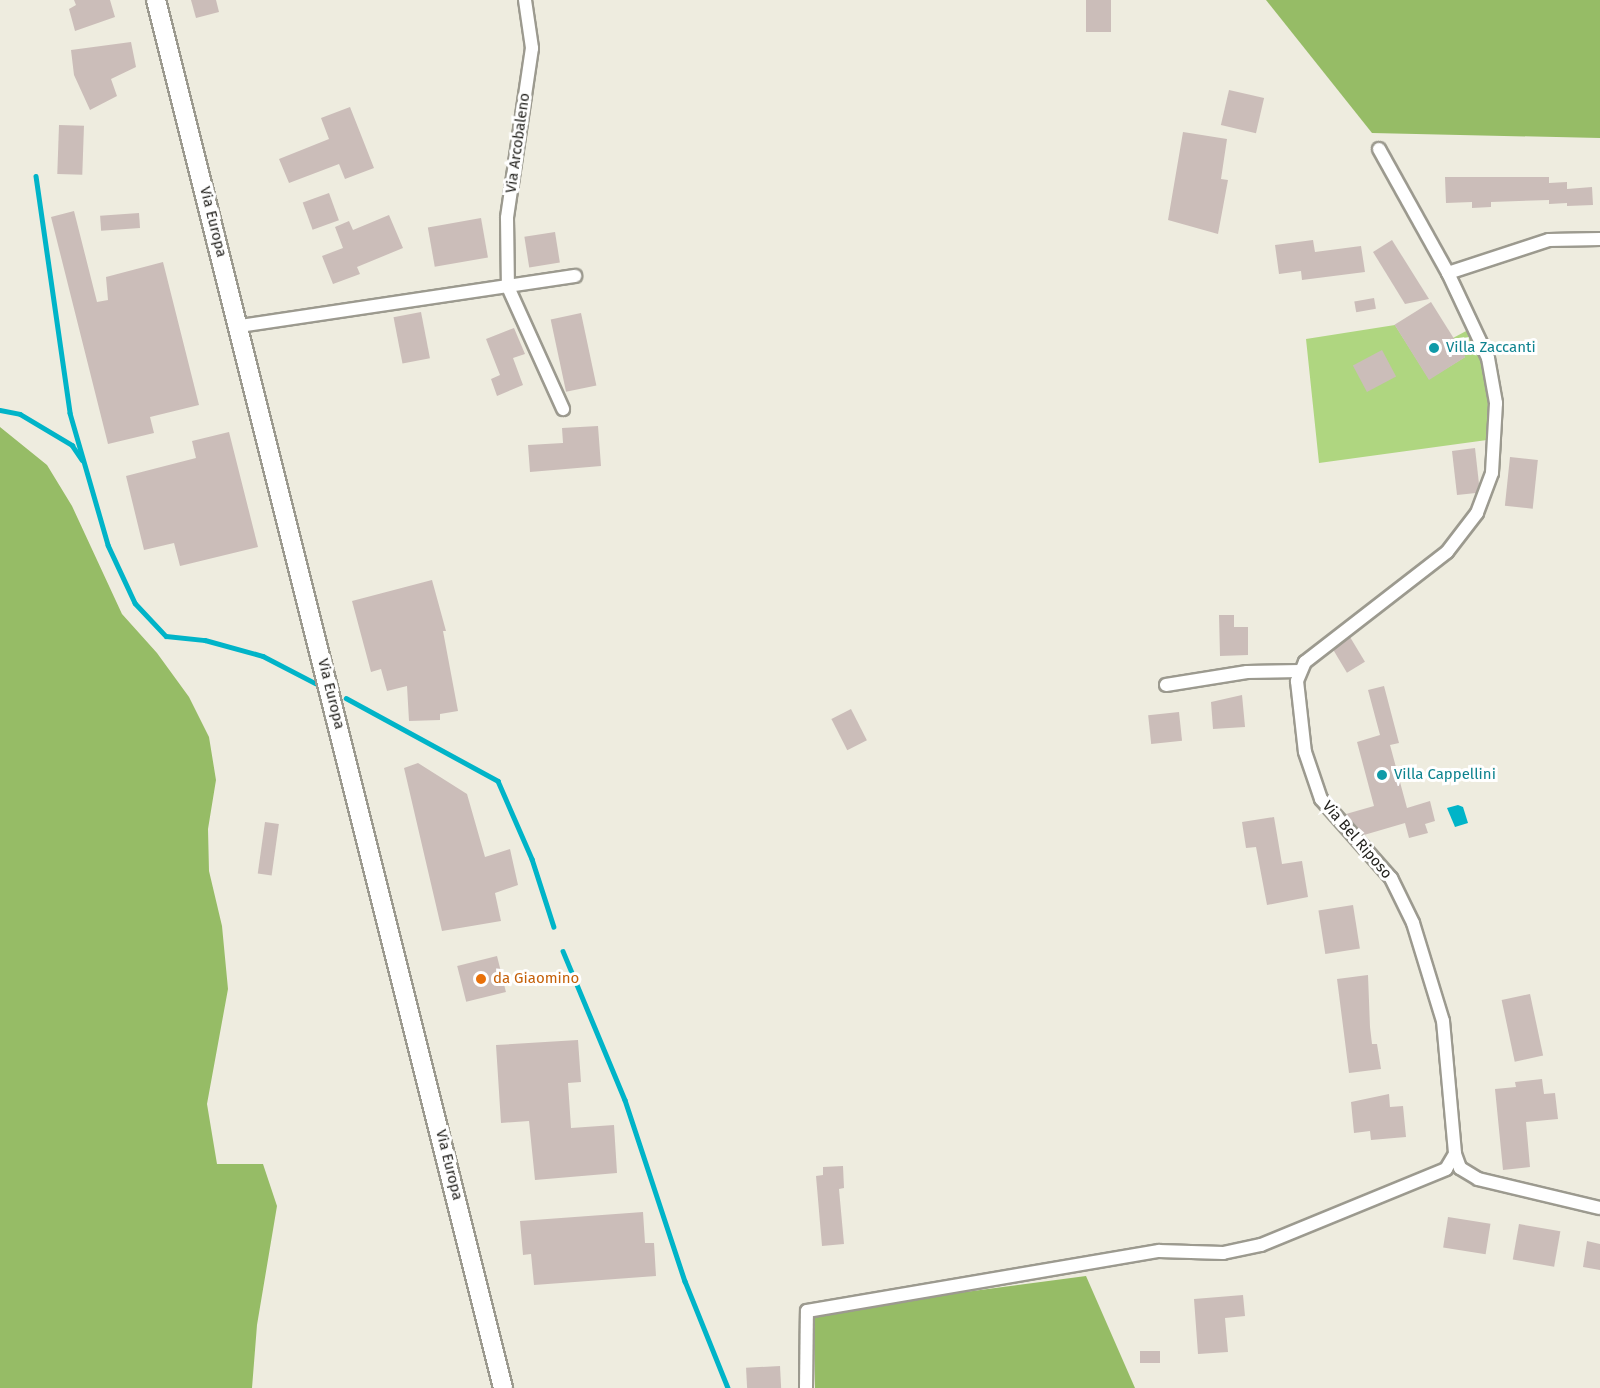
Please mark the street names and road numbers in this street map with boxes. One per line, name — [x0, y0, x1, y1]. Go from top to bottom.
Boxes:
street label: Via Arcobaleno — [502, 92, 534, 194]
street label: Via Europa — [196, 185, 230, 259]
street label: Via Europa — [314, 657, 348, 731]
street label: Via Bel Riposo — [1318, 797, 1396, 883]
street label: Via Europa — [432, 1128, 466, 1202]

